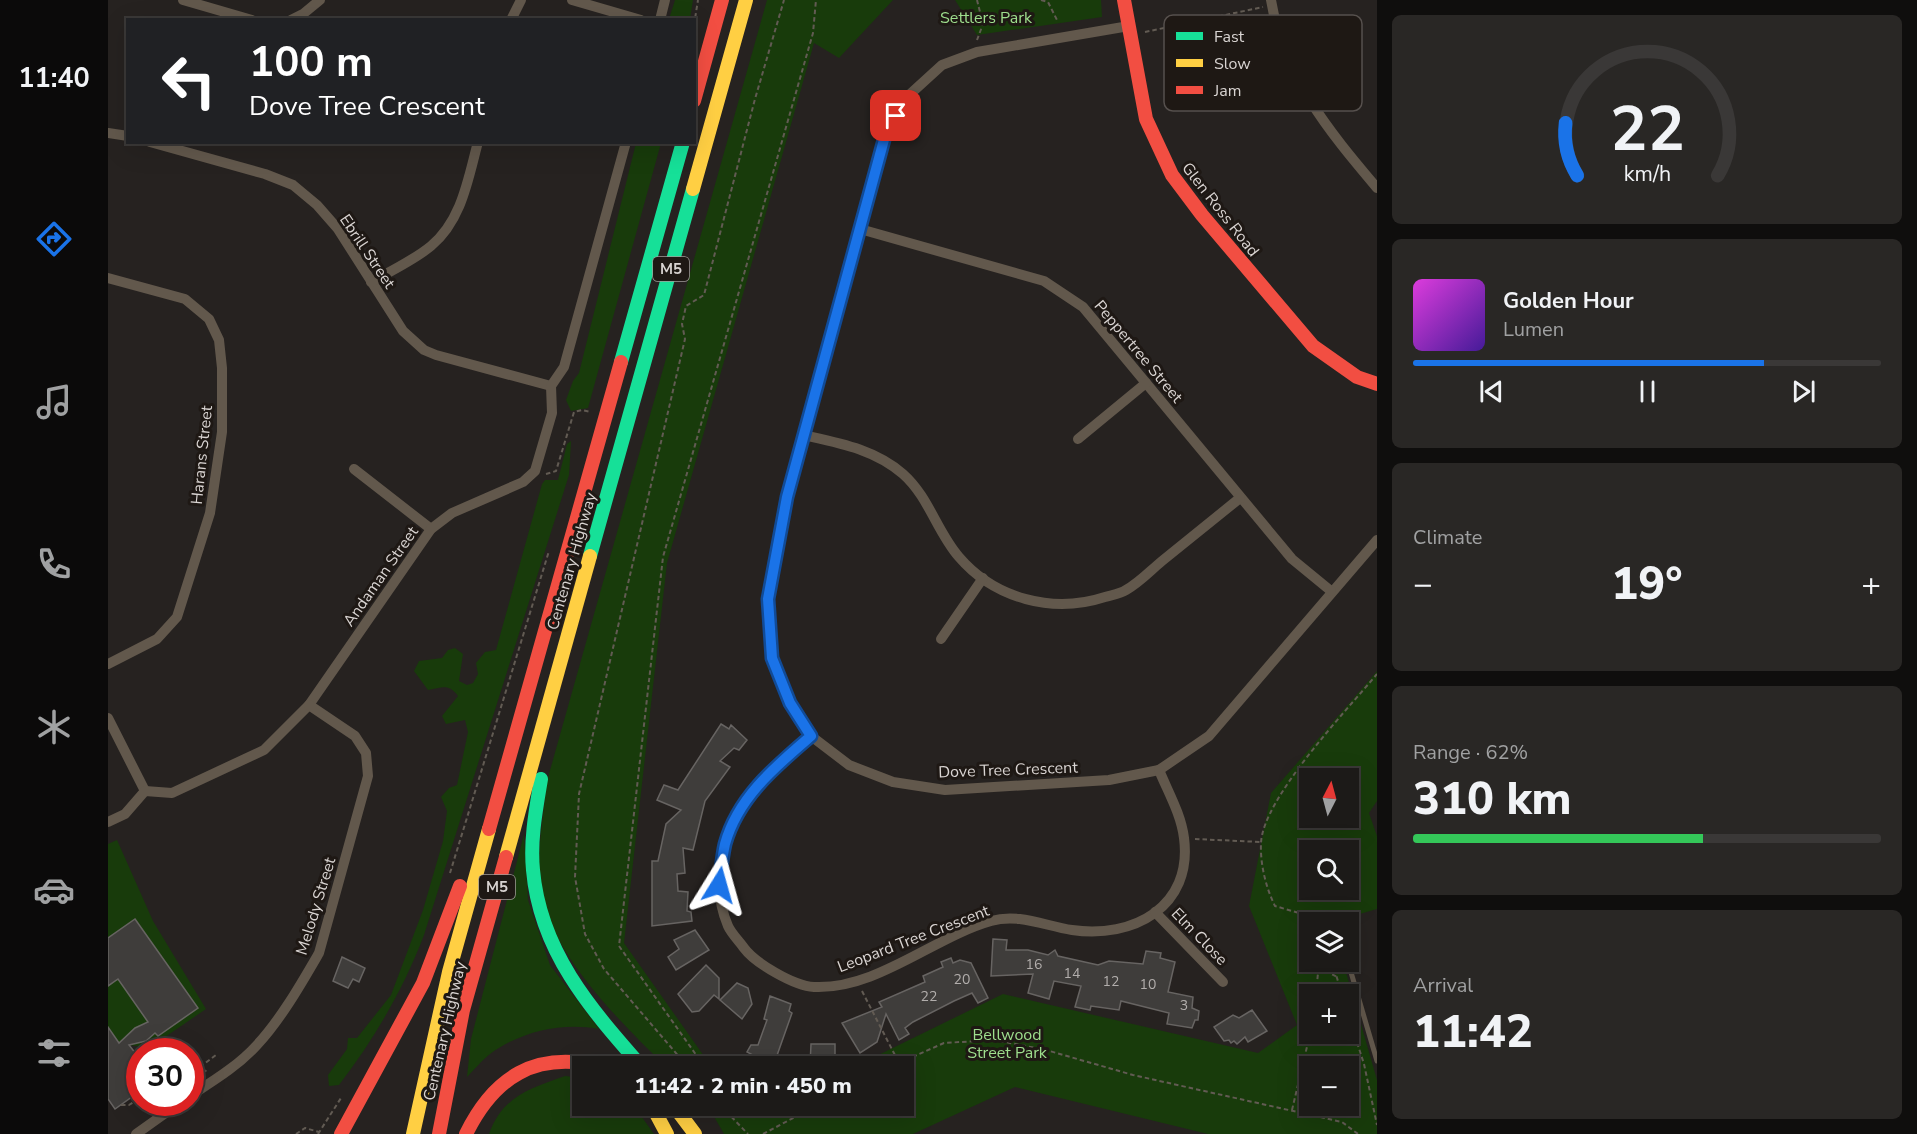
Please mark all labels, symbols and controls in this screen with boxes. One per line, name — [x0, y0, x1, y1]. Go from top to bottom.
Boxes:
park label: Settlers Park — [940, 7, 1033, 29]
legend — [1164, 15, 1362, 111]
text: Fast — [1214, 26, 1245, 48]
text: 100 m — [249, 34, 373, 91]
icon: left — [150, 42, 228, 120]
text: Slow — [1214, 53, 1251, 75]
text: 11:40 — [18, 60, 90, 97]
text: Jam — [1213, 80, 1241, 102]
text: Dove Tree Crescent — [249, 88, 485, 125]
text: 22 — [1610, 88, 1684, 173]
pin — [870, 90, 921, 141]
icon: arrive — [879, 99, 912, 132]
street label: Glen Ross Road — [1176, 158, 1264, 261]
text: km/h — [1623, 160, 1671, 190]
street label: Ebrill Street — [334, 210, 400, 293]
icon: directions — [33, 218, 75, 260]
road number: M5 — [653, 257, 689, 281]
text: Golden Hour — [1503, 286, 1634, 316]
street label: Peppertree Street — [1089, 296, 1188, 408]
text: Lumen — [1503, 316, 1564, 343]
icon: previous — [1475, 375, 1508, 408]
icon: pause — [1631, 375, 1664, 408]
icon: next — [1787, 375, 1820, 408]
icon: music — [33, 381, 75, 423]
street label: Harans Street — [186, 404, 218, 506]
street label: Centenary Highway — [542, 489, 602, 633]
street label: Andaman Street — [338, 522, 424, 631]
text: Climate — [1413, 524, 1482, 551]
icon: phone — [33, 543, 75, 585]
text: 19° — [1611, 554, 1683, 615]
text: − — [1413, 562, 1433, 607]
text: + — [1861, 562, 1881, 607]
icon: climate — [33, 706, 75, 748]
text: Range · 62% — [1413, 739, 1528, 766]
street label: Dove Tree Crescent — [938, 757, 1079, 783]
north arrow — [1299, 768, 1359, 828]
map controls — [1299, 768, 1359, 1116]
text: 310 km — [1413, 769, 1572, 830]
button: search — [1299, 840, 1359, 900]
position arrow — [687, 853, 751, 917]
street label: Melody Street — [291, 854, 341, 958]
icon: car — [33, 869, 75, 911]
road number: M5 — [479, 875, 515, 899]
street label: Leopard Tree Crescent — [834, 900, 993, 978]
street label: Elm Close — [1166, 903, 1232, 970]
button: layers — [1299, 912, 1359, 972]
house number: 16 — [1026, 955, 1042, 974]
street label: Centenary Highway — [418, 959, 472, 1103]
house number: 14 — [1064, 964, 1080, 983]
house number: 20 — [954, 970, 970, 989]
house number: 12 — [1103, 972, 1119, 991]
text: Arrival — [1413, 972, 1473, 999]
house number: 10 — [1140, 975, 1156, 994]
button: + — [1299, 984, 1359, 1044]
house number: 22 — [921, 987, 937, 1006]
house number: 3 — [1180, 996, 1188, 1015]
text: 11:42 — [1413, 1002, 1533, 1063]
park label: Bellwood Street Park — [967, 1024, 1048, 1064]
icon: filters — [33, 1032, 75, 1074]
speed limit sign: 30 — [126, 1038, 204, 1116]
button: − — [1299, 1056, 1359, 1116]
text: 11:42 · 2 min · 450 m — [634, 1071, 852, 1101]

